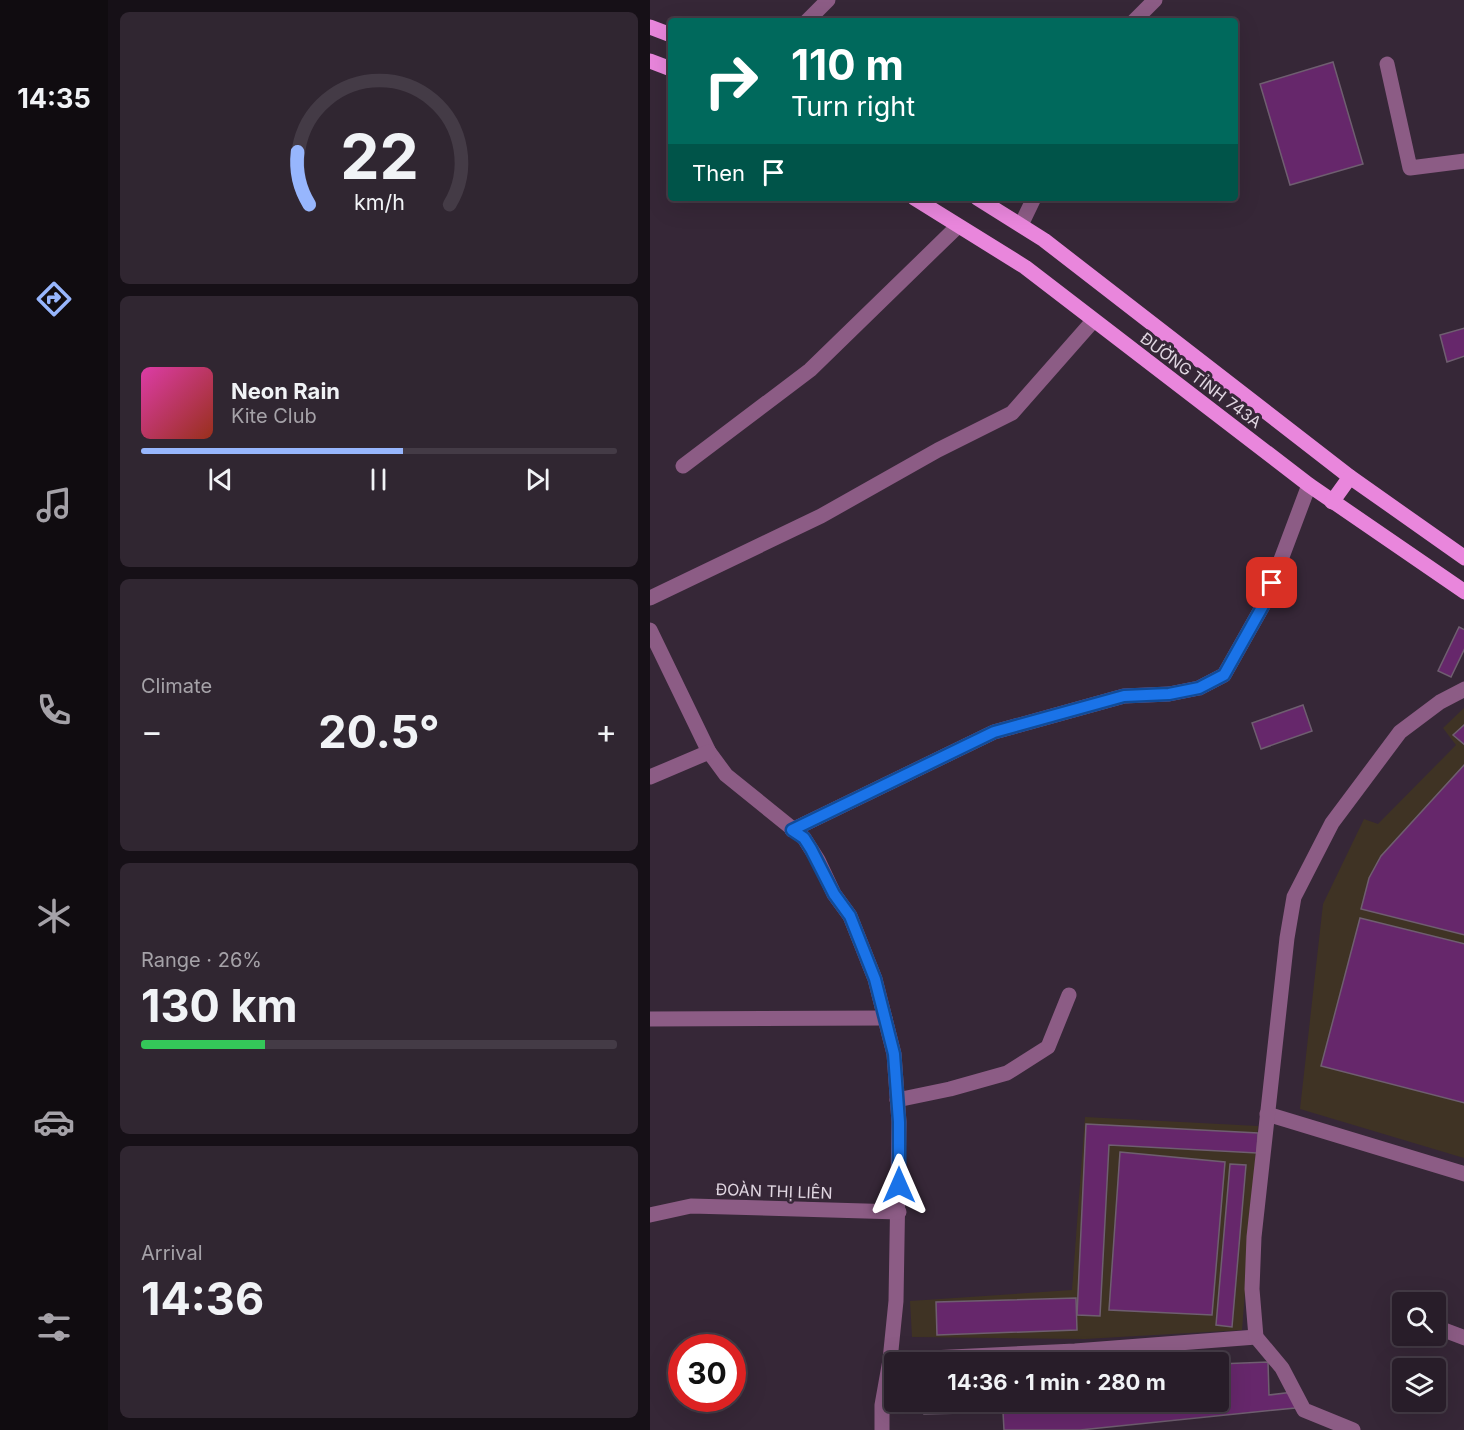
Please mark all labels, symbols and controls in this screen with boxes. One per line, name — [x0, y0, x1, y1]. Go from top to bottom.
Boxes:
text: 110 m — [791, 39, 904, 90]
icon: right — [692, 42, 770, 120]
text: 14:35 — [17, 82, 91, 115]
text: Turn right — [791, 90, 915, 123]
text: 22 — [340, 119, 418, 194]
icon: arrive — [757, 156, 790, 189]
text: Then — [692, 160, 745, 186]
text: km/h — [354, 189, 404, 215]
icon: directions — [33, 278, 75, 320]
street label: ĐƯỜNG TỈNH 743A — [1136, 328, 1266, 432]
text: Neon Rain — [231, 378, 340, 404]
text: Kite Club — [231, 404, 317, 428]
icon: previous — [204, 463, 237, 496]
icon: pause — [362, 463, 395, 496]
icon: next — [521, 463, 554, 496]
icon: music — [33, 484, 75, 526]
pin — [1246, 557, 1297, 608]
icon: arrive — [1255, 566, 1288, 599]
text: Climate — [141, 674, 212, 698]
icon: phone — [33, 689, 75, 731]
text: 20.5° — [318, 704, 440, 759]
text: − — [141, 711, 163, 751]
text: + — [595, 711, 617, 751]
icon: climate — [33, 895, 75, 937]
text: Range · 26% — [141, 948, 262, 972]
text: 130 km — [141, 978, 298, 1033]
icon: car — [33, 1101, 75, 1143]
position arrow — [867, 1153, 931, 1217]
street label: ĐOÀN THỊ LIÊN — [715, 1179, 833, 1203]
text: Arrival — [141, 1241, 203, 1265]
text: 14:36 — [141, 1271, 264, 1326]
map controls — [1392, 1292, 1446, 1412]
button: search — [1392, 1292, 1446, 1346]
icon: filters — [33, 1306, 75, 1348]
speed limit sign: 30 — [668, 1334, 746, 1412]
button: layers — [1392, 1358, 1446, 1412]
text: 14:36 · 1 min · 280 m — [947, 1369, 1166, 1395]

